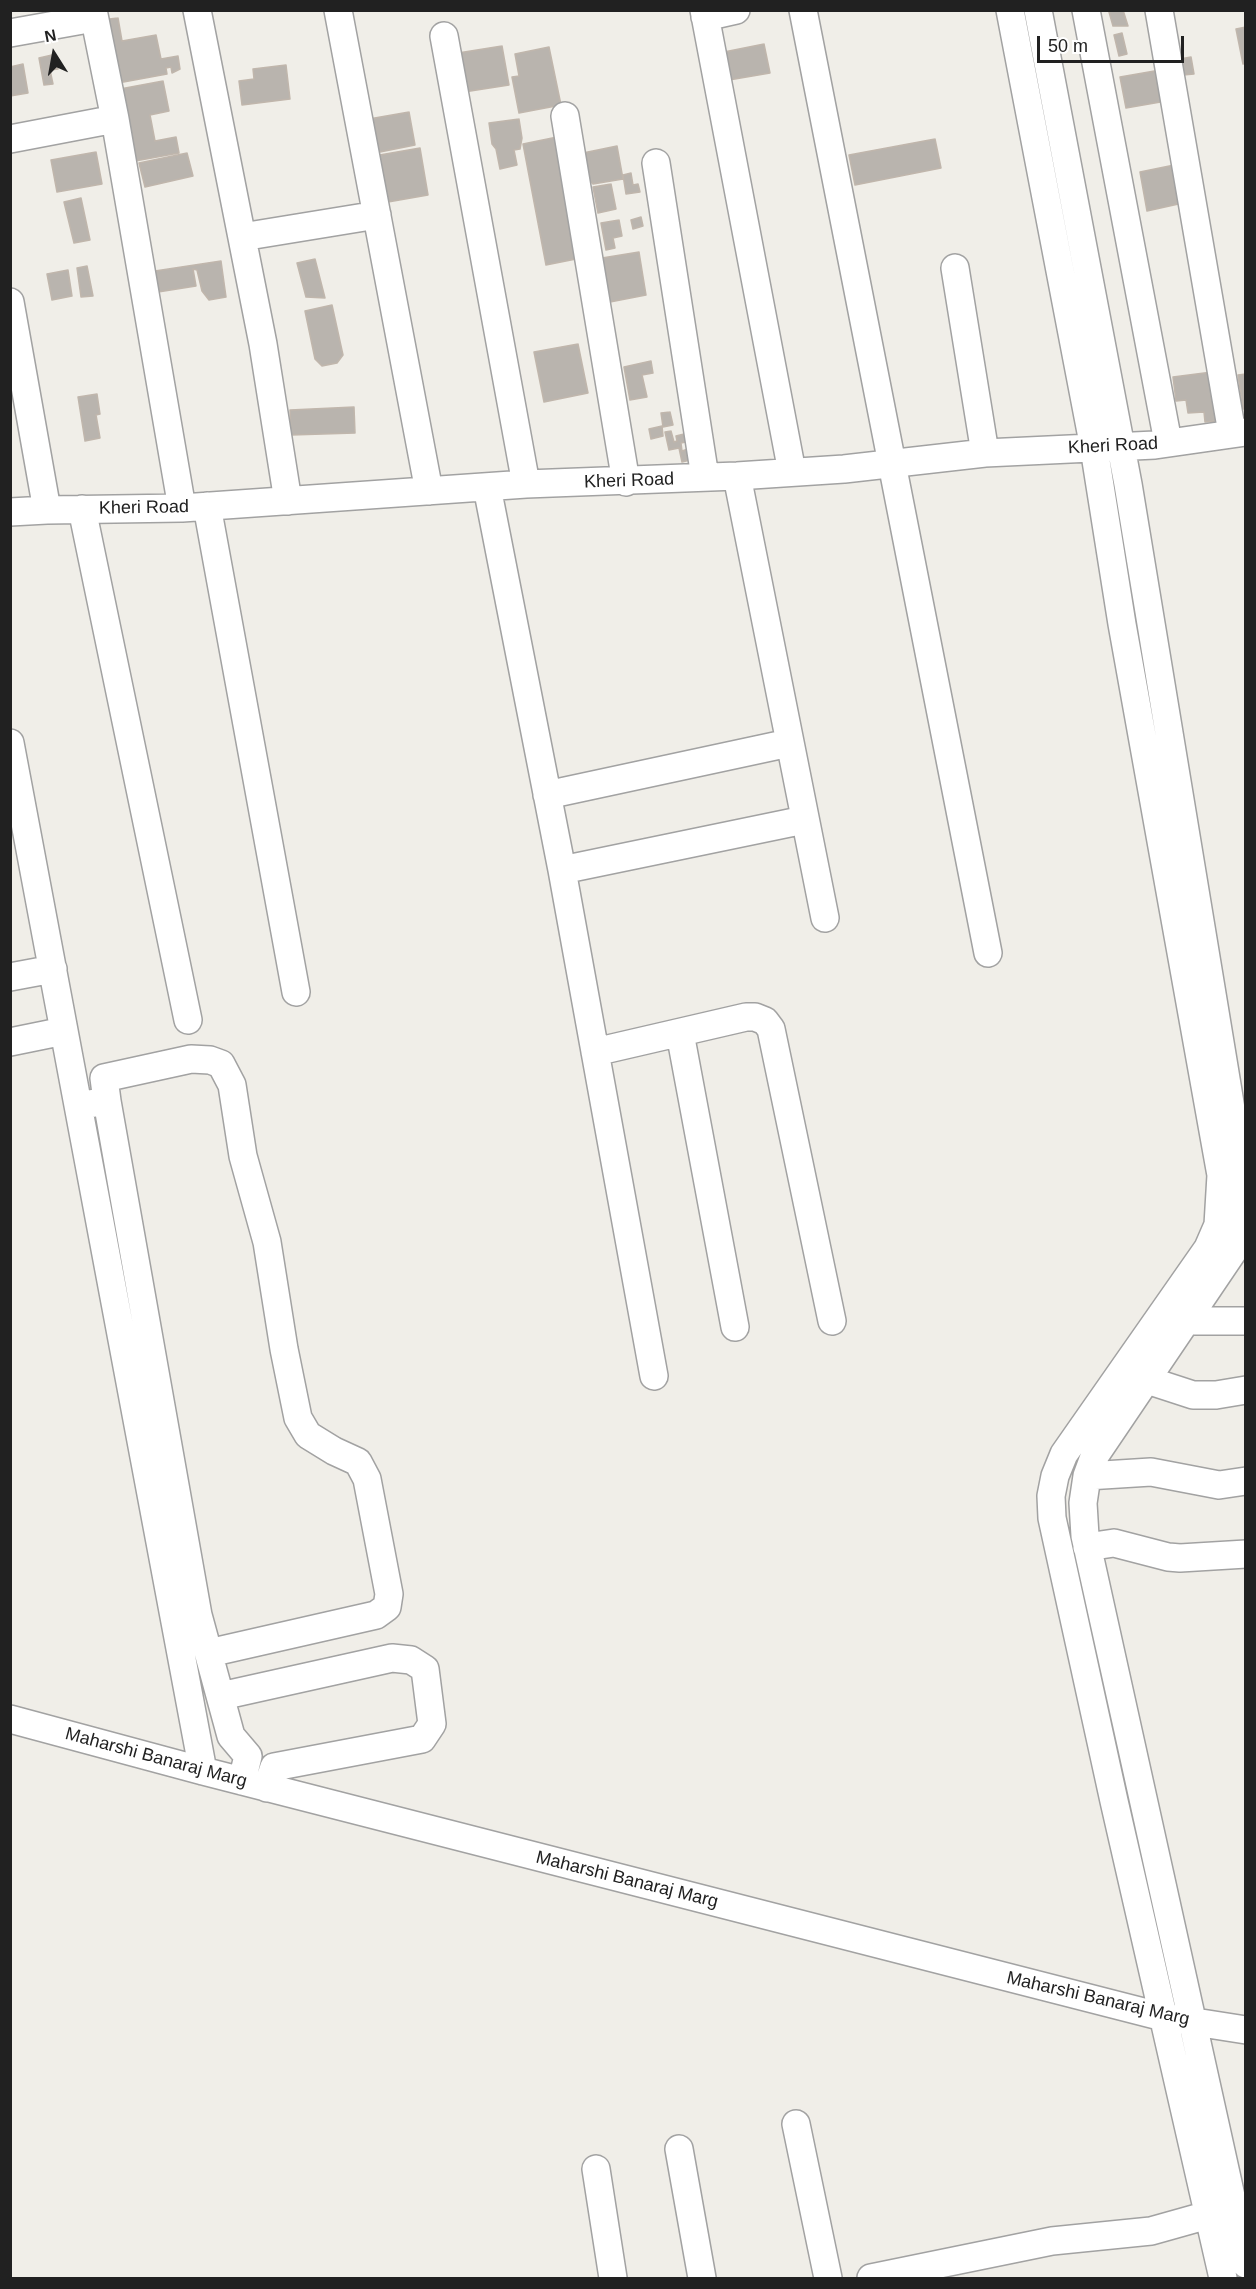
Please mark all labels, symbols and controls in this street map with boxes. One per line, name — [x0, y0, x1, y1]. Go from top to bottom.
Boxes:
north arrow — [24, 24, 84, 84]
scale bar — [1040, 24, 1187, 62]
text: N — [43, 26, 58, 45]
text: 50 m — [1048, 36, 1088, 56]
street label: Kheri Road — [1067, 433, 1159, 459]
street label: Kheri Road — [584, 469, 674, 493]
street label: Kheri Road — [99, 496, 189, 520]
street label: Maharshi Banaraj Marg — [63, 1723, 249, 1793]
street label: Maharshi Banaraj Marg — [534, 1847, 720, 1913]
street label: Maharshi Banaraj Marg — [1004, 1967, 1192, 2031]

